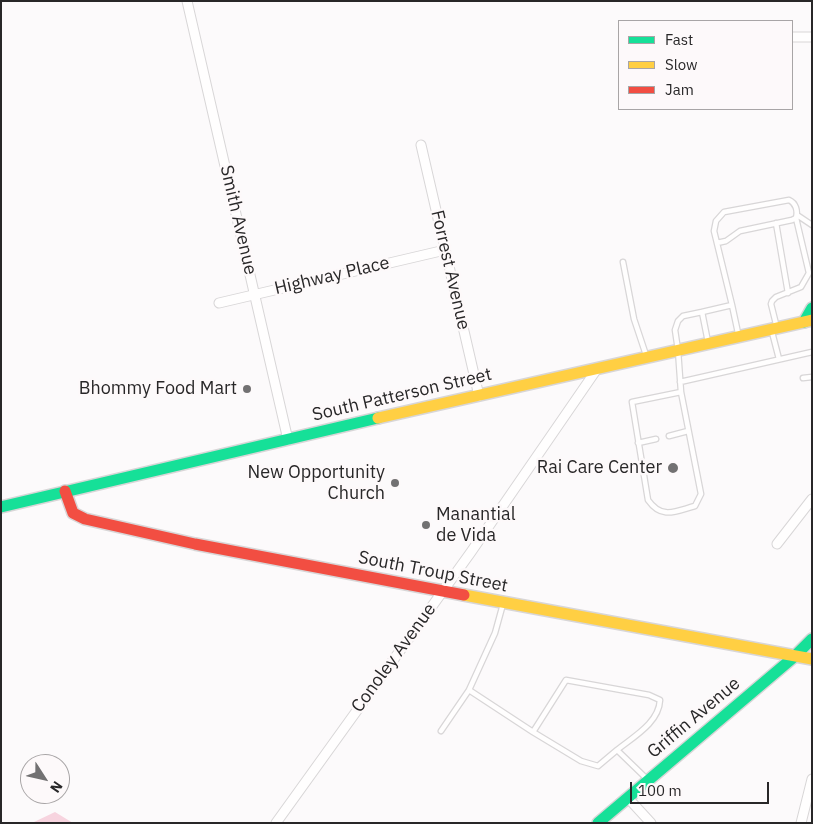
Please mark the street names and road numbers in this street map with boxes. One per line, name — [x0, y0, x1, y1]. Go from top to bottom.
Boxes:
street label: Smith Avenue — [215, 163, 261, 277]
street label: Forrest Avenue — [426, 208, 474, 332]
street label: Highway Place — [272, 252, 392, 300]
street label: South Patterson Street — [310, 364, 494, 426]
street label: South Troup Street — [356, 547, 510, 597]
street label: Conoley Avenue — [347, 599, 441, 717]
street label: Griffin Avenue — [643, 673, 745, 763]

